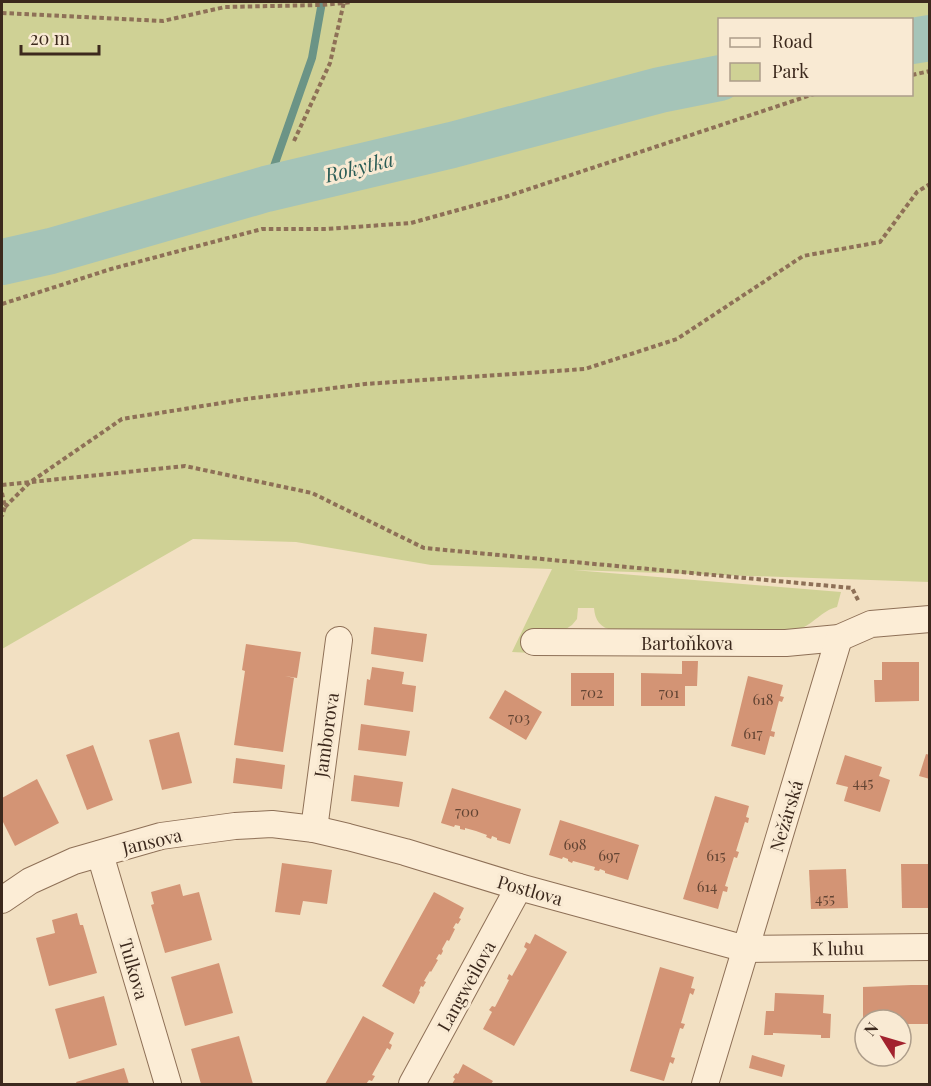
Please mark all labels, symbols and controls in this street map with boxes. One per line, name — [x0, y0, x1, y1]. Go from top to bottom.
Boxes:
scale bar — [21, 18, 99, 56]
legend — [718, 18, 913, 96]
text: 20 m — [30, 26, 70, 50]
text: Road — [772, 29, 813, 53]
text: Park — [772, 59, 809, 83]
water label: Rokytka — [321, 144, 396, 188]
street label: Bartoňkova — [641, 631, 733, 655]
house number: 702 — [581, 682, 603, 702]
house number: 701 — [659, 682, 680, 702]
house number: 618 — [752, 689, 774, 709]
street label: Jamborova — [308, 691, 344, 780]
house number: 703 — [508, 707, 530, 727]
house number: 617 — [743, 723, 763, 743]
house number: 445 — [852, 772, 874, 792]
street label: Nežárská — [764, 777, 808, 855]
house number: 700 — [455, 801, 479, 821]
street label: Jansova — [119, 822, 184, 860]
house number: 698 — [563, 834, 587, 854]
house number: 697 — [598, 845, 620, 865]
house number: 615 — [706, 845, 726, 865]
street label: Postlova — [494, 869, 566, 911]
house number: 614 — [697, 876, 717, 896]
house number: 455 — [815, 888, 835, 908]
street label: Tulkova — [114, 936, 154, 1002]
street label: Langweilova — [431, 936, 501, 1036]
street label: K luhu — [812, 936, 865, 960]
north arrow — [853, 1008, 913, 1068]
text: N — [859, 1017, 883, 1040]

